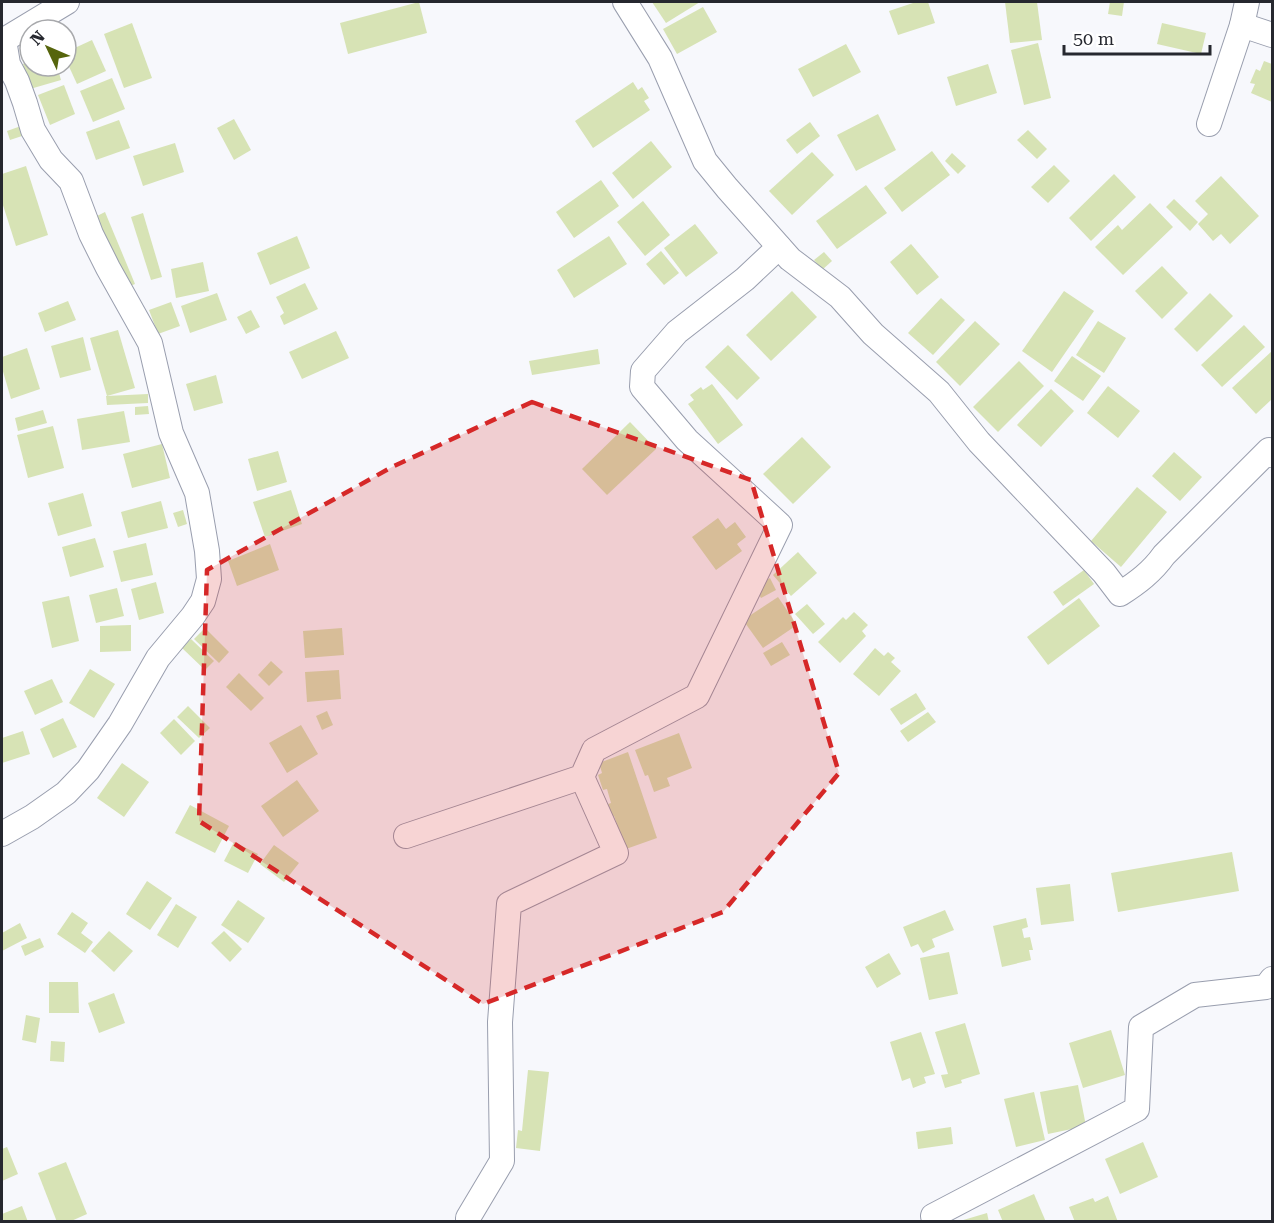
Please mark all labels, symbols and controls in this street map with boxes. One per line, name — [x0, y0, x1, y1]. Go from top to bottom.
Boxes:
north arrow — [18, 18, 78, 78]
scale bar — [1064, 18, 1210, 56]
text: N — [26, 27, 49, 49]
text: 50 m — [1073, 28, 1114, 49]

